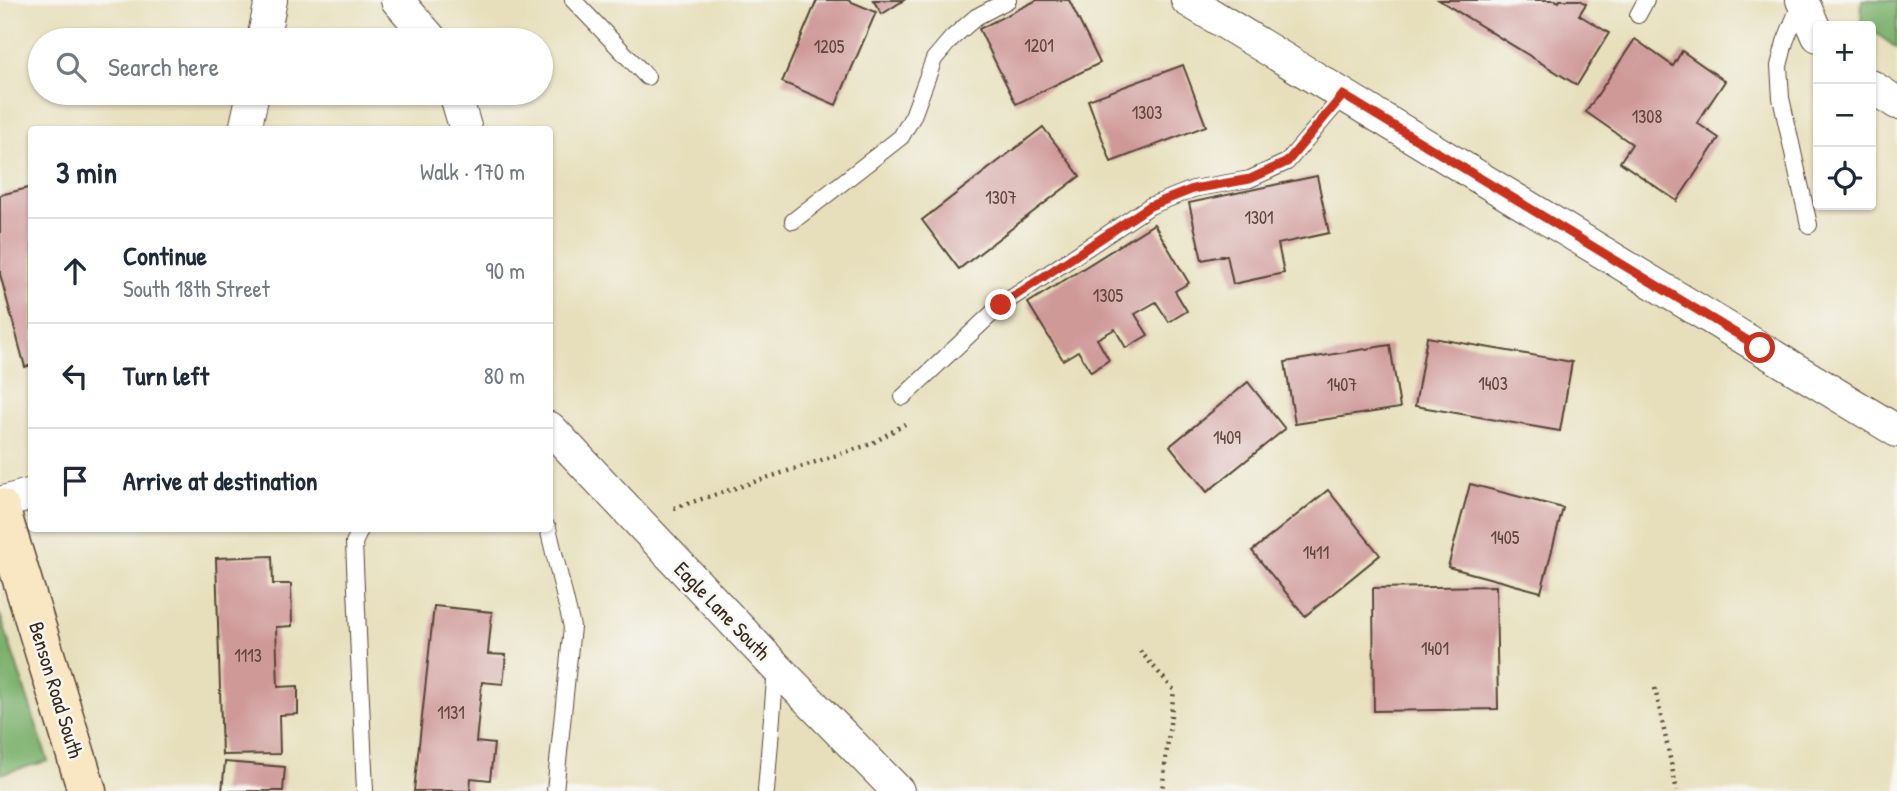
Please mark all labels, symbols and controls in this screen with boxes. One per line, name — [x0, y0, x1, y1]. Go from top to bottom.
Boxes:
map controls — [1813, 21, 1876, 210]
button: + — [1813, 21, 1876, 84]
search box — [28, 28, 553, 105]
house number: 1201 — [1024, 33, 1054, 58]
house number: 1205 — [814, 34, 845, 59]
icon: search — [52, 48, 90, 86]
text: Search here — [108, 49, 219, 84]
button: − — [1813, 84, 1876, 147]
house number: 1303 — [1132, 100, 1162, 125]
house number: 1308 — [1632, 104, 1662, 129]
button: locate — [1813, 147, 1876, 210]
text: 3 min — [56, 152, 117, 192]
text: Walk · 170 m — [420, 156, 525, 187]
house number: 1307 — [985, 185, 1017, 210]
house number: 1301 — [1244, 205, 1274, 230]
text: Continue — [123, 238, 207, 273]
icon: ahead — [56, 252, 94, 290]
text: 90 m — [485, 255, 525, 286]
text: South 18th Street — [123, 273, 270, 304]
house number: 1305 — [1093, 283, 1124, 308]
route end — [985, 289, 1016, 320]
route start — [1744, 332, 1775, 363]
icon: left — [56, 357, 94, 395]
text: Turn left — [123, 358, 209, 393]
text: 80 m — [484, 360, 525, 391]
house number: 1403 — [1478, 371, 1508, 396]
house number: 1407 — [1327, 372, 1357, 397]
house number: 1409 — [1213, 425, 1241, 450]
icon: arrive — [56, 462, 94, 500]
text: Arrive at destination — [123, 463, 318, 498]
house number: 1405 — [1491, 525, 1520, 550]
house number: 1411 — [1303, 540, 1329, 565]
street label: Eagle Lane South — [668, 555, 777, 666]
street label: Benson Road South — [22, 618, 91, 762]
house number: 1401 — [1421, 636, 1449, 661]
house number: 1113 — [234, 643, 262, 668]
house number: 1131 — [437, 700, 465, 725]

